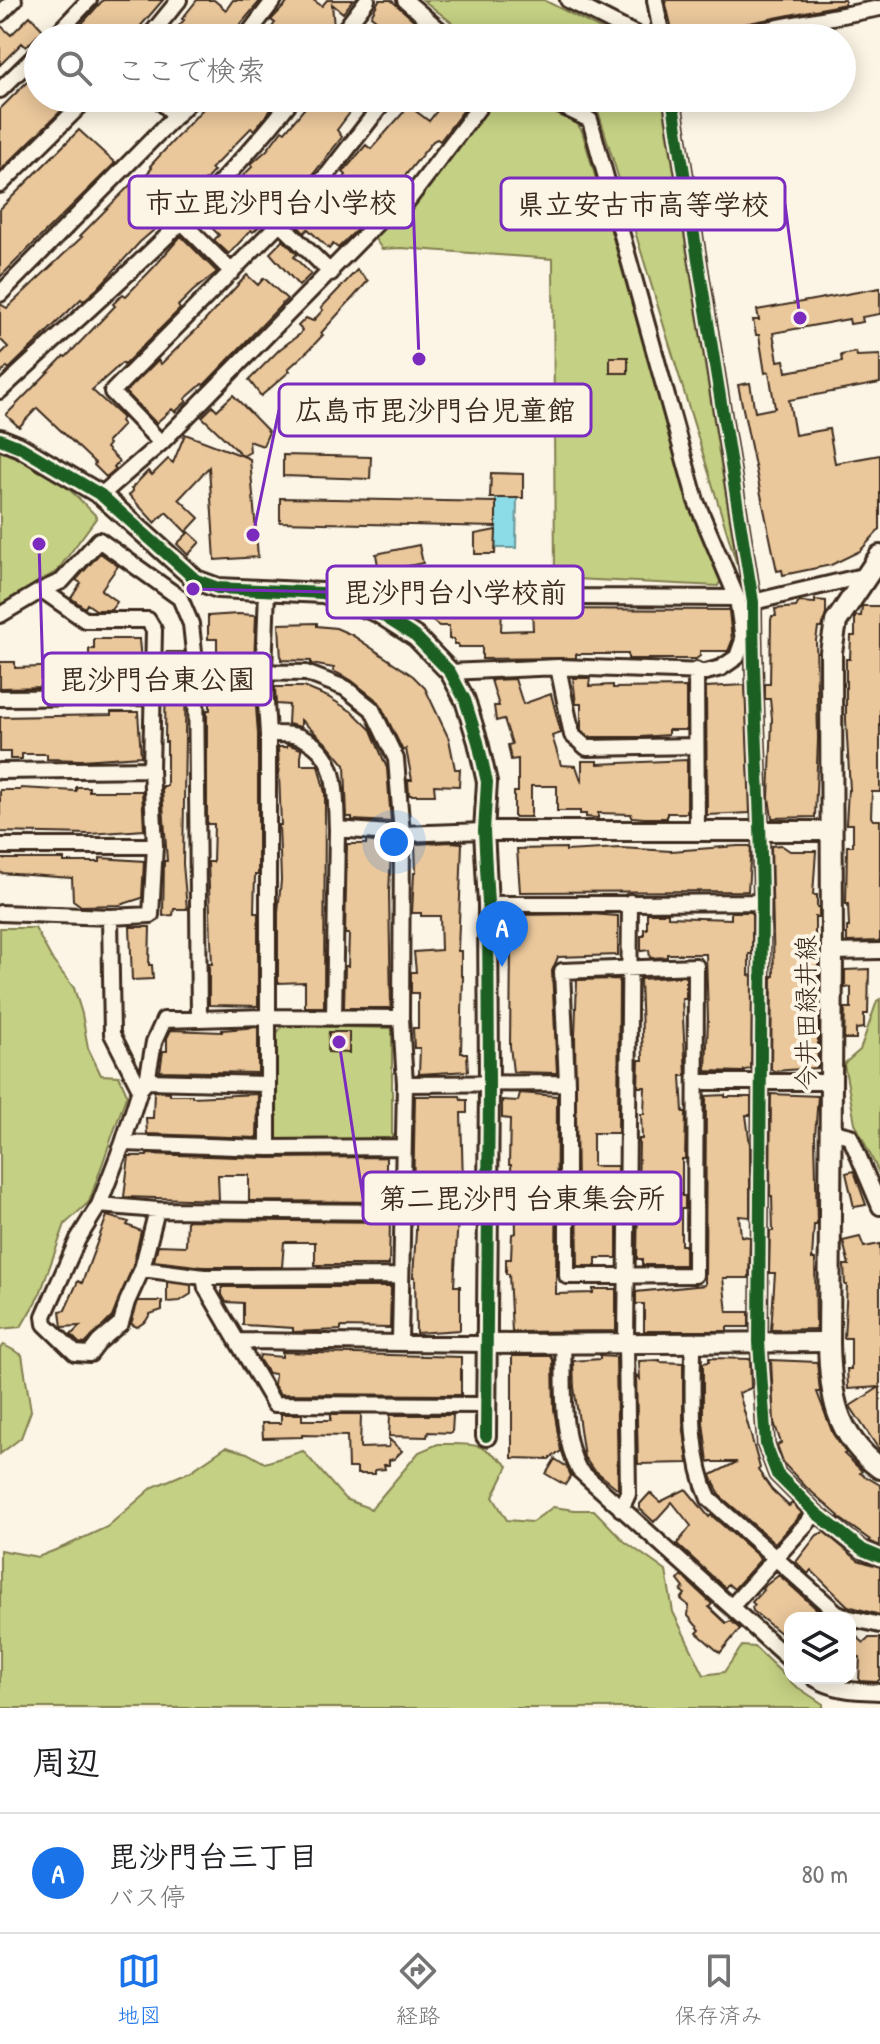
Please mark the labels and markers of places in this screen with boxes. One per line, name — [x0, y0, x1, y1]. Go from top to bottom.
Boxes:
callout: 市立毘沙門台小学校 — [129, 176, 413, 228]
callout: 県立安古市高等学校 — [501, 178, 785, 230]
callout: 広島市毘沙門台児童館 — [279, 384, 591, 436]
callout: 毘沙門台小学校前 — [327, 566, 583, 618]
callout: 毘沙門台東公園 — [43, 653, 271, 705]
pin: A — [476, 901, 528, 967]
callout: 第二毘沙門 台東集会所 — [363, 1172, 681, 1224]

